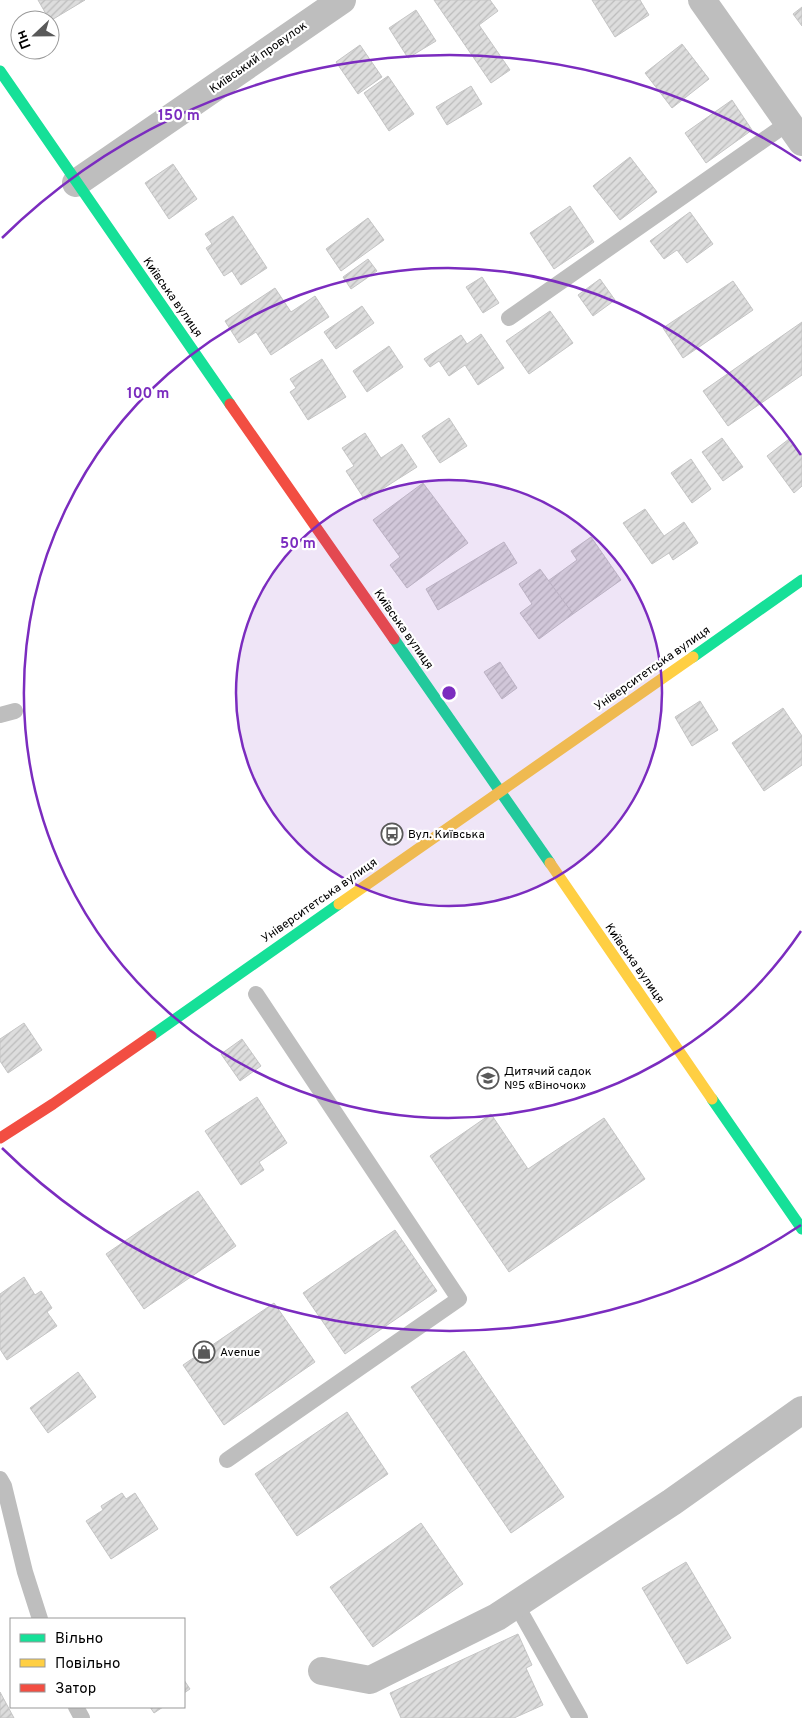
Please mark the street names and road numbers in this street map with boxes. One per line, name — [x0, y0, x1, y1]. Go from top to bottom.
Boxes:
street label: Київський провулок — [207, 18, 311, 97]
street label: Київська вулиця — [139, 254, 206, 341]
street label: Київська вулиця — [370, 586, 437, 673]
street label: Університетська вулиця — [591, 623, 714, 715]
street label: Університетська вулиця — [258, 855, 381, 947]
street label: Київська вулиця — [601, 920, 668, 1007]

